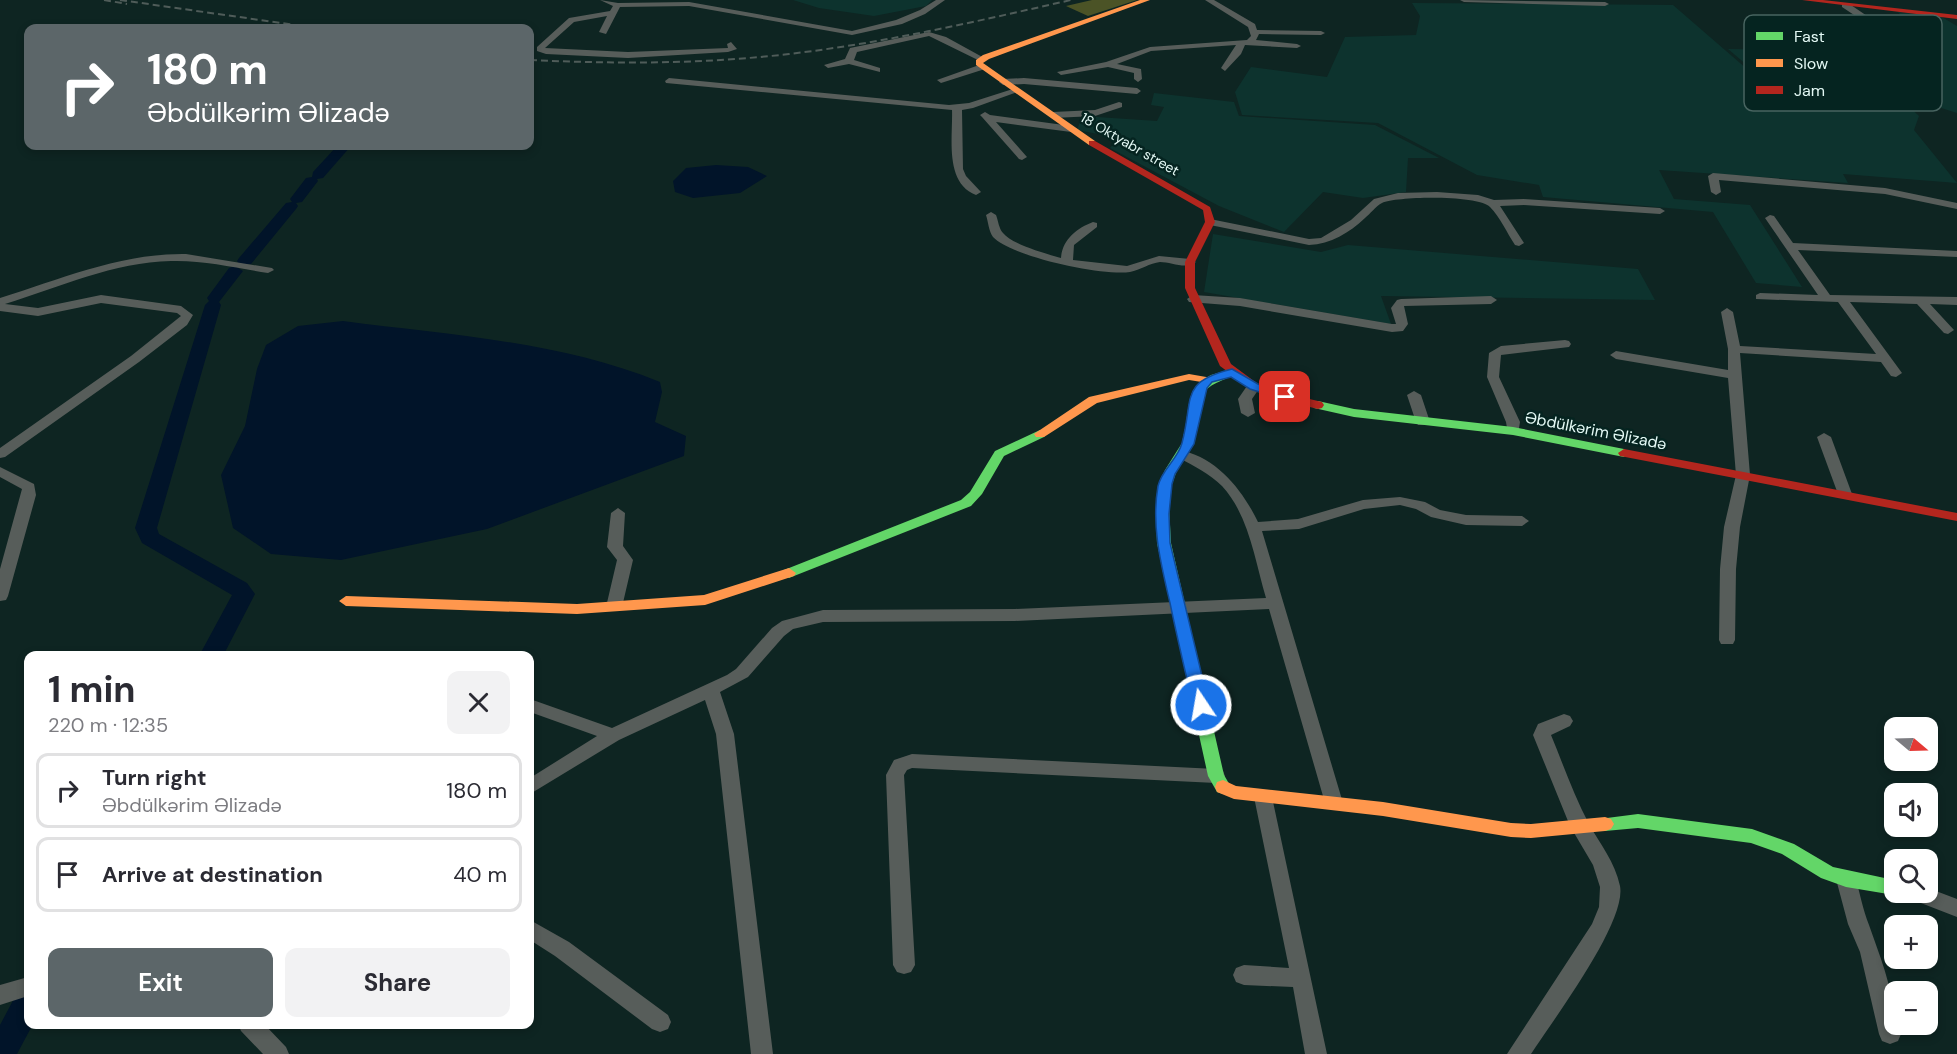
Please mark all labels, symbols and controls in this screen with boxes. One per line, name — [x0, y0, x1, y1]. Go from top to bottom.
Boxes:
legend — [1744, 15, 1942, 111]
text: Fast — [1794, 26, 1825, 47]
text: 180 m — [147, 42, 268, 97]
icon: right — [48, 48, 126, 126]
text: Slow — [1794, 53, 1828, 74]
text: Jam — [1794, 80, 1825, 101]
text: Əbdülkərim Əlizadə — [147, 95, 390, 130]
street label: 18 Oktyabr street — [1077, 108, 1183, 180]
pin — [1259, 371, 1310, 422]
icon: arrive — [1268, 380, 1301, 413]
street label: Əbdülkərim Əlizadə — [1523, 406, 1669, 455]
text: 1 min — [48, 666, 136, 713]
button: close — [447, 671, 510, 734]
position arrow — [1169, 673, 1233, 737]
text: 220 m · 12:35 — [48, 712, 168, 738]
north arrow — [1884, 717, 1938, 771]
map controls — [1884, 717, 1938, 1035]
text: Turn right — [102, 763, 207, 792]
icon: right — [51, 774, 84, 807]
text: 180 m — [446, 776, 507, 805]
button: sound — [1884, 783, 1938, 837]
text: Əbdülkərim Əlizadə — [102, 792, 282, 818]
button: search — [1884, 849, 1938, 903]
icon: arrive — [51, 858, 84, 891]
text: Arrive at destination — [102, 860, 323, 889]
text: 40 m — [453, 860, 507, 889]
button: + — [1884, 915, 1938, 969]
button: Exit — [48, 948, 273, 1017]
button: Share — [285, 948, 510, 1017]
button: − — [1884, 981, 1938, 1035]

